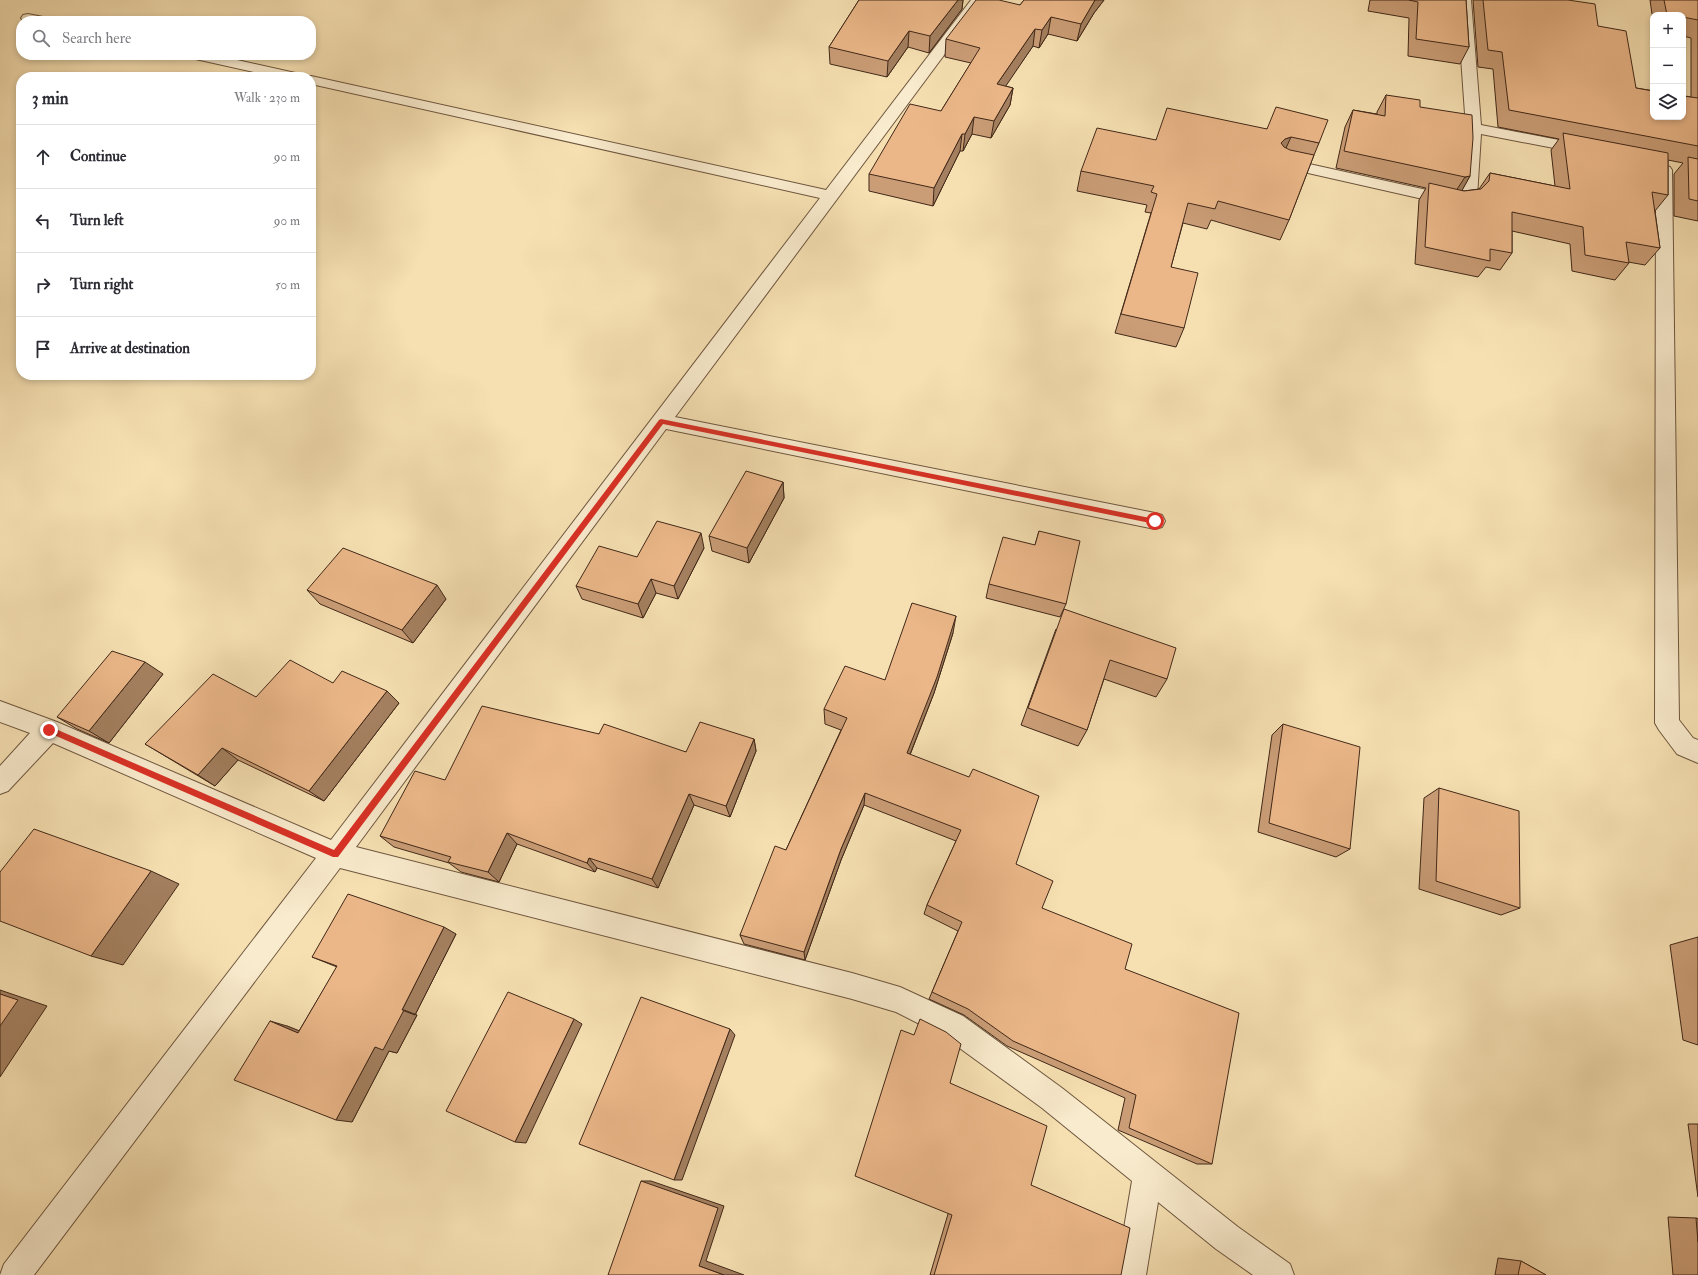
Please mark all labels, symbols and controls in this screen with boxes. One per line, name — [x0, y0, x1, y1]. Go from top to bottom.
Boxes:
map controls — [1650, 12, 1686, 120]
button: + — [1650, 12, 1686, 48]
search box — [16, 16, 316, 60]
icon: search — [30, 27, 52, 49]
text: Search here — [62, 29, 131, 48]
button: − — [1650, 48, 1686, 84]
button: layers — [1650, 84, 1686, 120]
text: 3 min — [32, 88, 69, 109]
text: Walk · 230 m — [234, 90, 300, 106]
icon: ahead — [32, 146, 54, 168]
text: Continue — [70, 147, 126, 166]
text: 90 m — [274, 149, 300, 165]
icon: left — [32, 210, 54, 232]
text: Turn left — [70, 211, 124, 230]
text: 90 m — [274, 213, 300, 229]
icon: right — [32, 274, 54, 296]
text: Turn right — [70, 275, 133, 294]
text: 50 m — [275, 277, 300, 293]
icon: arrive — [32, 338, 54, 360]
text: Arrive at destination — [70, 339, 190, 358]
route start — [1146, 512, 1164, 530]
route end — [40, 721, 58, 739]

